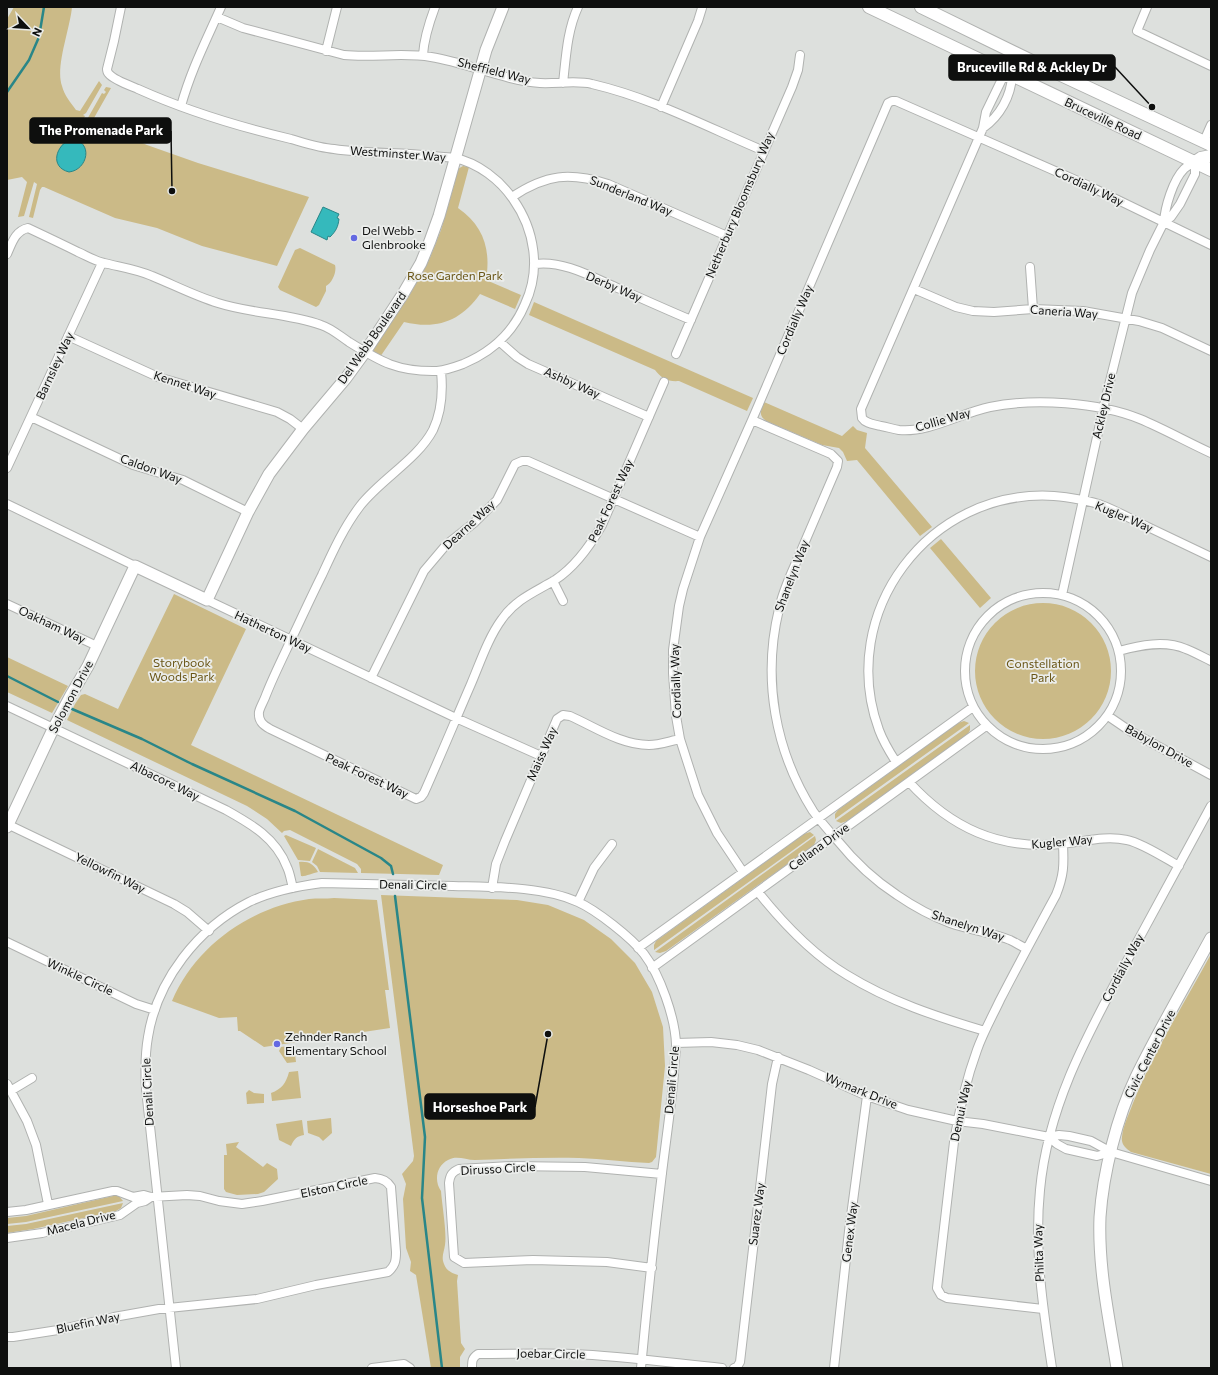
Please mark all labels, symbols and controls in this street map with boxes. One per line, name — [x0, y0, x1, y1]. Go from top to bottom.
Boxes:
north arrow — [8, 8, 48, 48]
text: N — [30, 26, 45, 39]
street label: Sheffield Way — [456, 54, 532, 86]
callout: Bruceville Rd & Ackley Dr — [949, 55, 1115, 80]
text: Bruceville Rd & Ackley Dr — [957, 59, 1108, 75]
street label: Bruceville Road — [1063, 94, 1144, 142]
callout: The Promenade Park — [30, 118, 171, 143]
text: The Promenade Park — [39, 122, 164, 138]
street label: Netherbury Bloomsbury Way — [702, 129, 776, 280]
street label: Westminster Way — [350, 143, 447, 163]
street label: Cordially Way — [1053, 164, 1126, 208]
street label: Sunderland Way — [588, 172, 675, 218]
place label: Del Webb - Glenbrooke — [362, 223, 426, 251]
marker: Del Webb - Glenbrooke — [349, 233, 359, 243]
park label: Rose Garden Park — [407, 268, 503, 282]
street label: Derby Way — [584, 268, 644, 304]
street label: Cordially Way — [773, 282, 815, 357]
street label: Del Webb Boulevard — [334, 289, 408, 386]
street label: Caneria Way — [1030, 302, 1099, 320]
street label: Barnsley Way — [32, 330, 76, 402]
street label: Ashby Way — [542, 363, 603, 401]
street label: Kennet Way — [152, 367, 218, 401]
street label: Ackley Drive — [1089, 371, 1117, 440]
street label: Collie Way — [913, 404, 972, 434]
street label: Caldon Way — [119, 450, 184, 486]
street label: Peak Forest Way — [585, 457, 635, 544]
street label: Dearne Way — [440, 497, 497, 552]
street label: Kugler Way — [1093, 498, 1155, 535]
street label: Shanelyn Way — [771, 538, 811, 614]
street label: Oakham Way — [17, 602, 88, 646]
street label: Hatherton Way — [233, 607, 314, 655]
street label: Cordially Way — [667, 643, 683, 719]
park label: Storybook Woods Park — [149, 655, 215, 683]
park label: Constellation Park — [1006, 656, 1080, 684]
street label: Solomon Drive — [45, 658, 95, 735]
street label: Babylon Drive — [1123, 721, 1196, 770]
street label: Maiss Way — [523, 724, 559, 783]
street label: Peak Forest Way — [324, 750, 411, 800]
street label: Albacore Way — [129, 757, 202, 803]
street label: Cellana Drive — [785, 820, 851, 873]
street label: Kugler Way — [1031, 831, 1093, 851]
street label: Yellowfin Way — [73, 849, 148, 895]
street label: Denali Circle — [379, 876, 447, 892]
street label: Shanelyn Way — [930, 907, 1007, 943]
street label: Cordially Way — [1098, 931, 1146, 1004]
street label: Winkle Circle — [45, 955, 116, 998]
street label: Civic Center Drive — [1121, 1007, 1177, 1100]
place label: Zehnder Ranch Elementary School — [285, 1029, 387, 1057]
marker: Zehnder Ranch Elementary School — [272, 1039, 282, 1049]
street label: Denali Circle — [661, 1045, 681, 1114]
street label: Denali Circle — [138, 1058, 156, 1126]
street label: Wymark Drive — [823, 1069, 900, 1111]
street label: Demui Way — [947, 1079, 973, 1142]
callout: Horseshoe Park — [425, 1094, 535, 1119]
text: Horseshoe Park — [433, 1099, 528, 1115]
street label: Dirusso Circle — [460, 1159, 536, 1177]
street label: Elston Circle — [299, 1172, 368, 1200]
street label: Suarez Way — [745, 1182, 767, 1246]
street label: Genex Way — [838, 1201, 860, 1263]
street label: Macela Drive — [45, 1207, 117, 1237]
street label: Philta Way — [1030, 1224, 1046, 1282]
street label: Bluefin Way — [55, 1308, 121, 1336]
street label: Joebar Circle — [517, 1345, 585, 1362]

